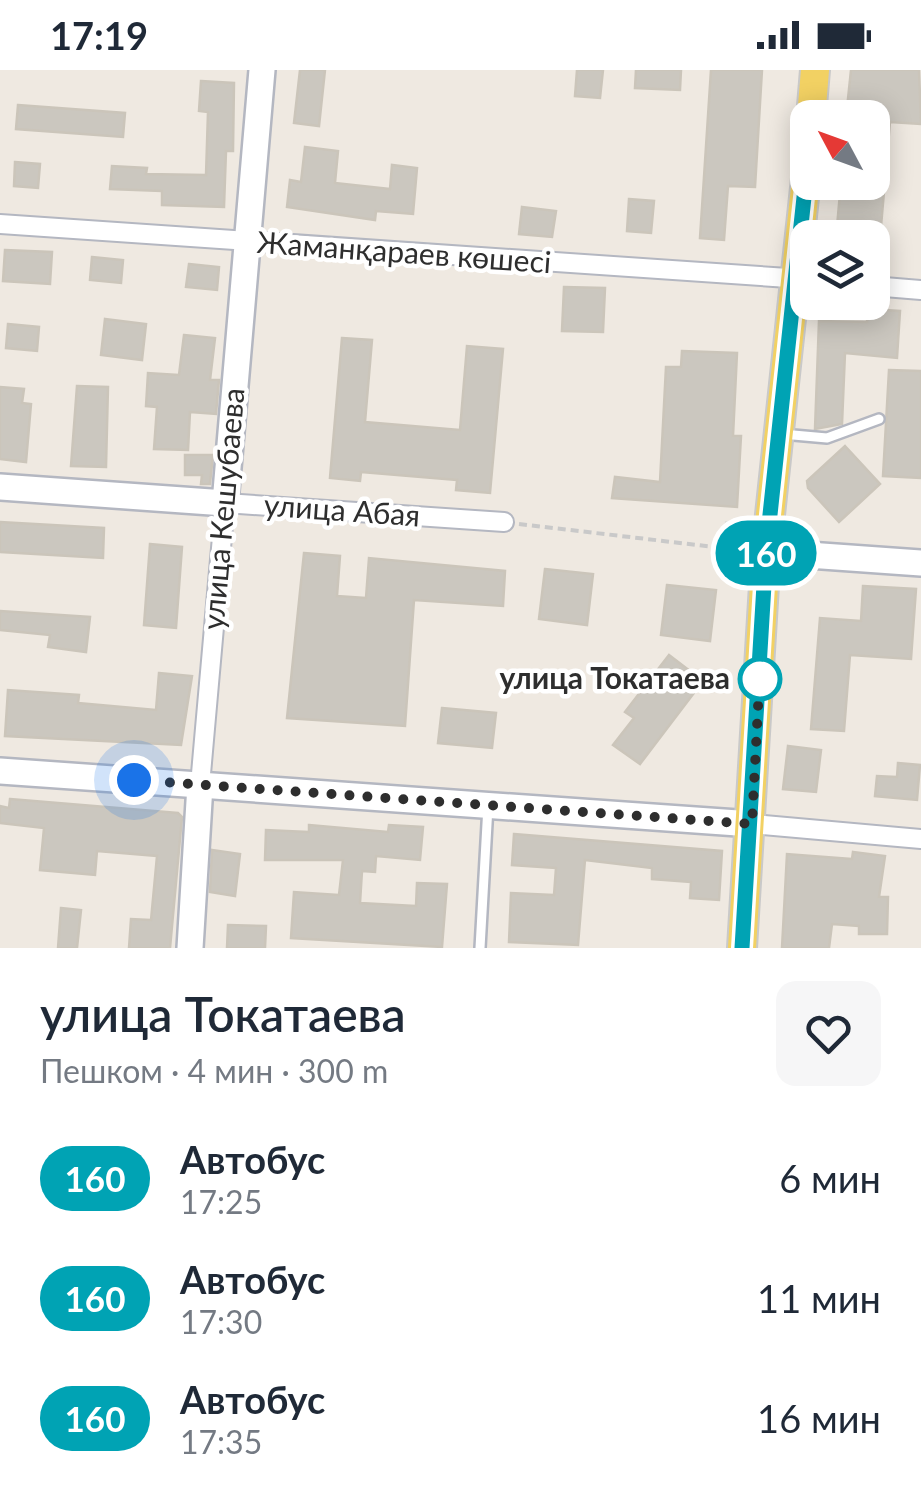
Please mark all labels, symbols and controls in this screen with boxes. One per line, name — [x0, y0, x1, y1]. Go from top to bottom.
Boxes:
text: 17:19 — [50, 12, 148, 58]
north arrow — [790, 100, 890, 200]
map controls — [790, 100, 890, 320]
button: layers — [790, 220, 890, 320]
street label: Жаманқараев көшесі — [256, 223, 552, 279]
street label: улица Кешубаева — [194, 386, 251, 631]
street label: улица Абая — [263, 486, 421, 532]
line badge: 160 — [708, 520, 824, 586]
text: 160 — [736, 532, 796, 574]
marker: улица Токатаева — [739, 658, 781, 700]
place label: улица Токатаева — [499, 659, 730, 695]
your location — [109, 755, 159, 805]
button: heart — [776, 981, 881, 1086]
text: улица Токатаева — [40, 985, 406, 1042]
text: Пешком · 4 мин · 300 m — [40, 1051, 388, 1090]
text: Автобус — [180, 1136, 325, 1182]
text: 6 мин — [779, 1155, 881, 1201]
text: 160 — [65, 1157, 125, 1199]
text: 17:25 — [180, 1182, 262, 1221]
text: Автобус — [180, 1256, 325, 1302]
text: 11 мин — [757, 1275, 881, 1321]
text: 160 — [65, 1277, 125, 1319]
text: 17:30 — [180, 1302, 262, 1341]
text: Автобус — [180, 1376, 325, 1422]
text: 16 мин — [757, 1395, 881, 1441]
text: 160 — [65, 1397, 125, 1439]
text: 17:35 — [180, 1422, 262, 1461]

